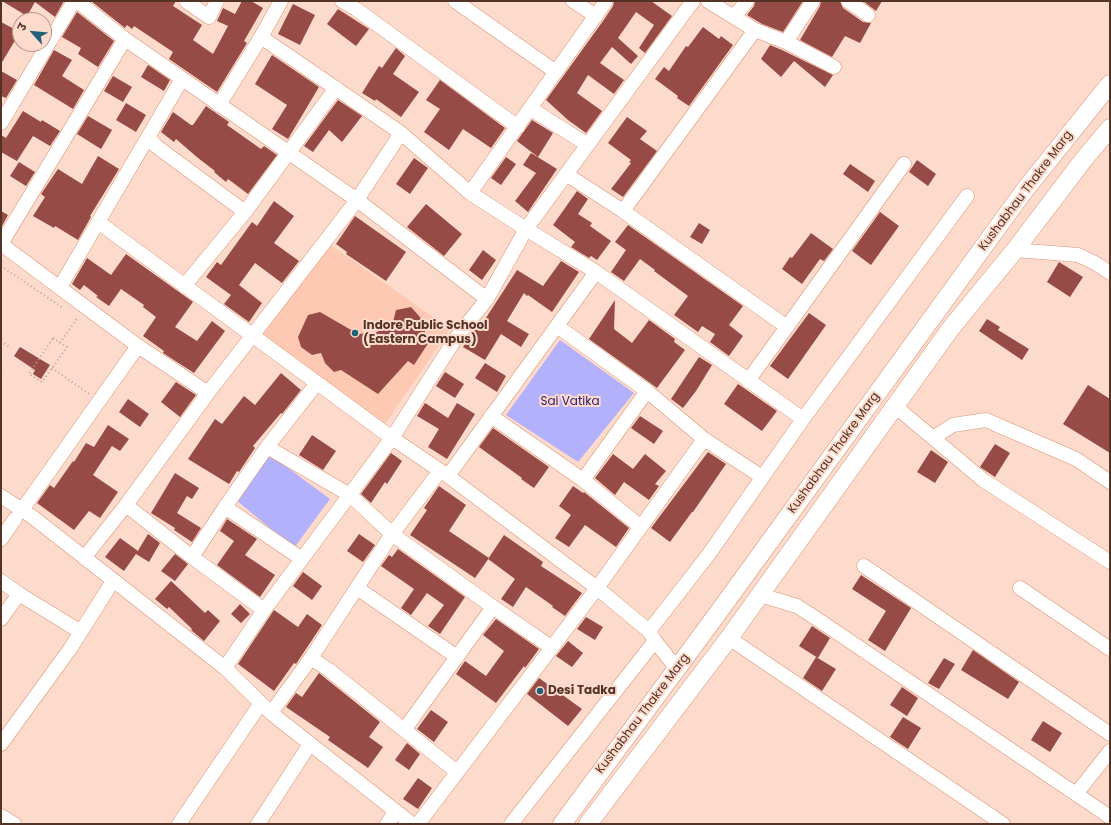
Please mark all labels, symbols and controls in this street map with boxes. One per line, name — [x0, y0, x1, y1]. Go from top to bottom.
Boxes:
north arrow — [12, 12, 52, 52]
text: उ — [14, 21, 31, 33]
street label: Kushabhau Thakre Marg — [976, 128, 1076, 254]
place label: Indore Public School (Eastern Campus) — [363, 319, 488, 347]
marker: Indore Public School (Eastern Campus) — [350, 328, 360, 338]
street label: Kushabhau Thakre Marg — [785, 390, 883, 516]
park label: Sai Vatika — [540, 395, 600, 409]
street label: Kushabhau Thakre Marg — [593, 651, 693, 777]
place label: Desi Tadka — [548, 684, 616, 698]
marker: Desi Tadka — [535, 686, 545, 696]

